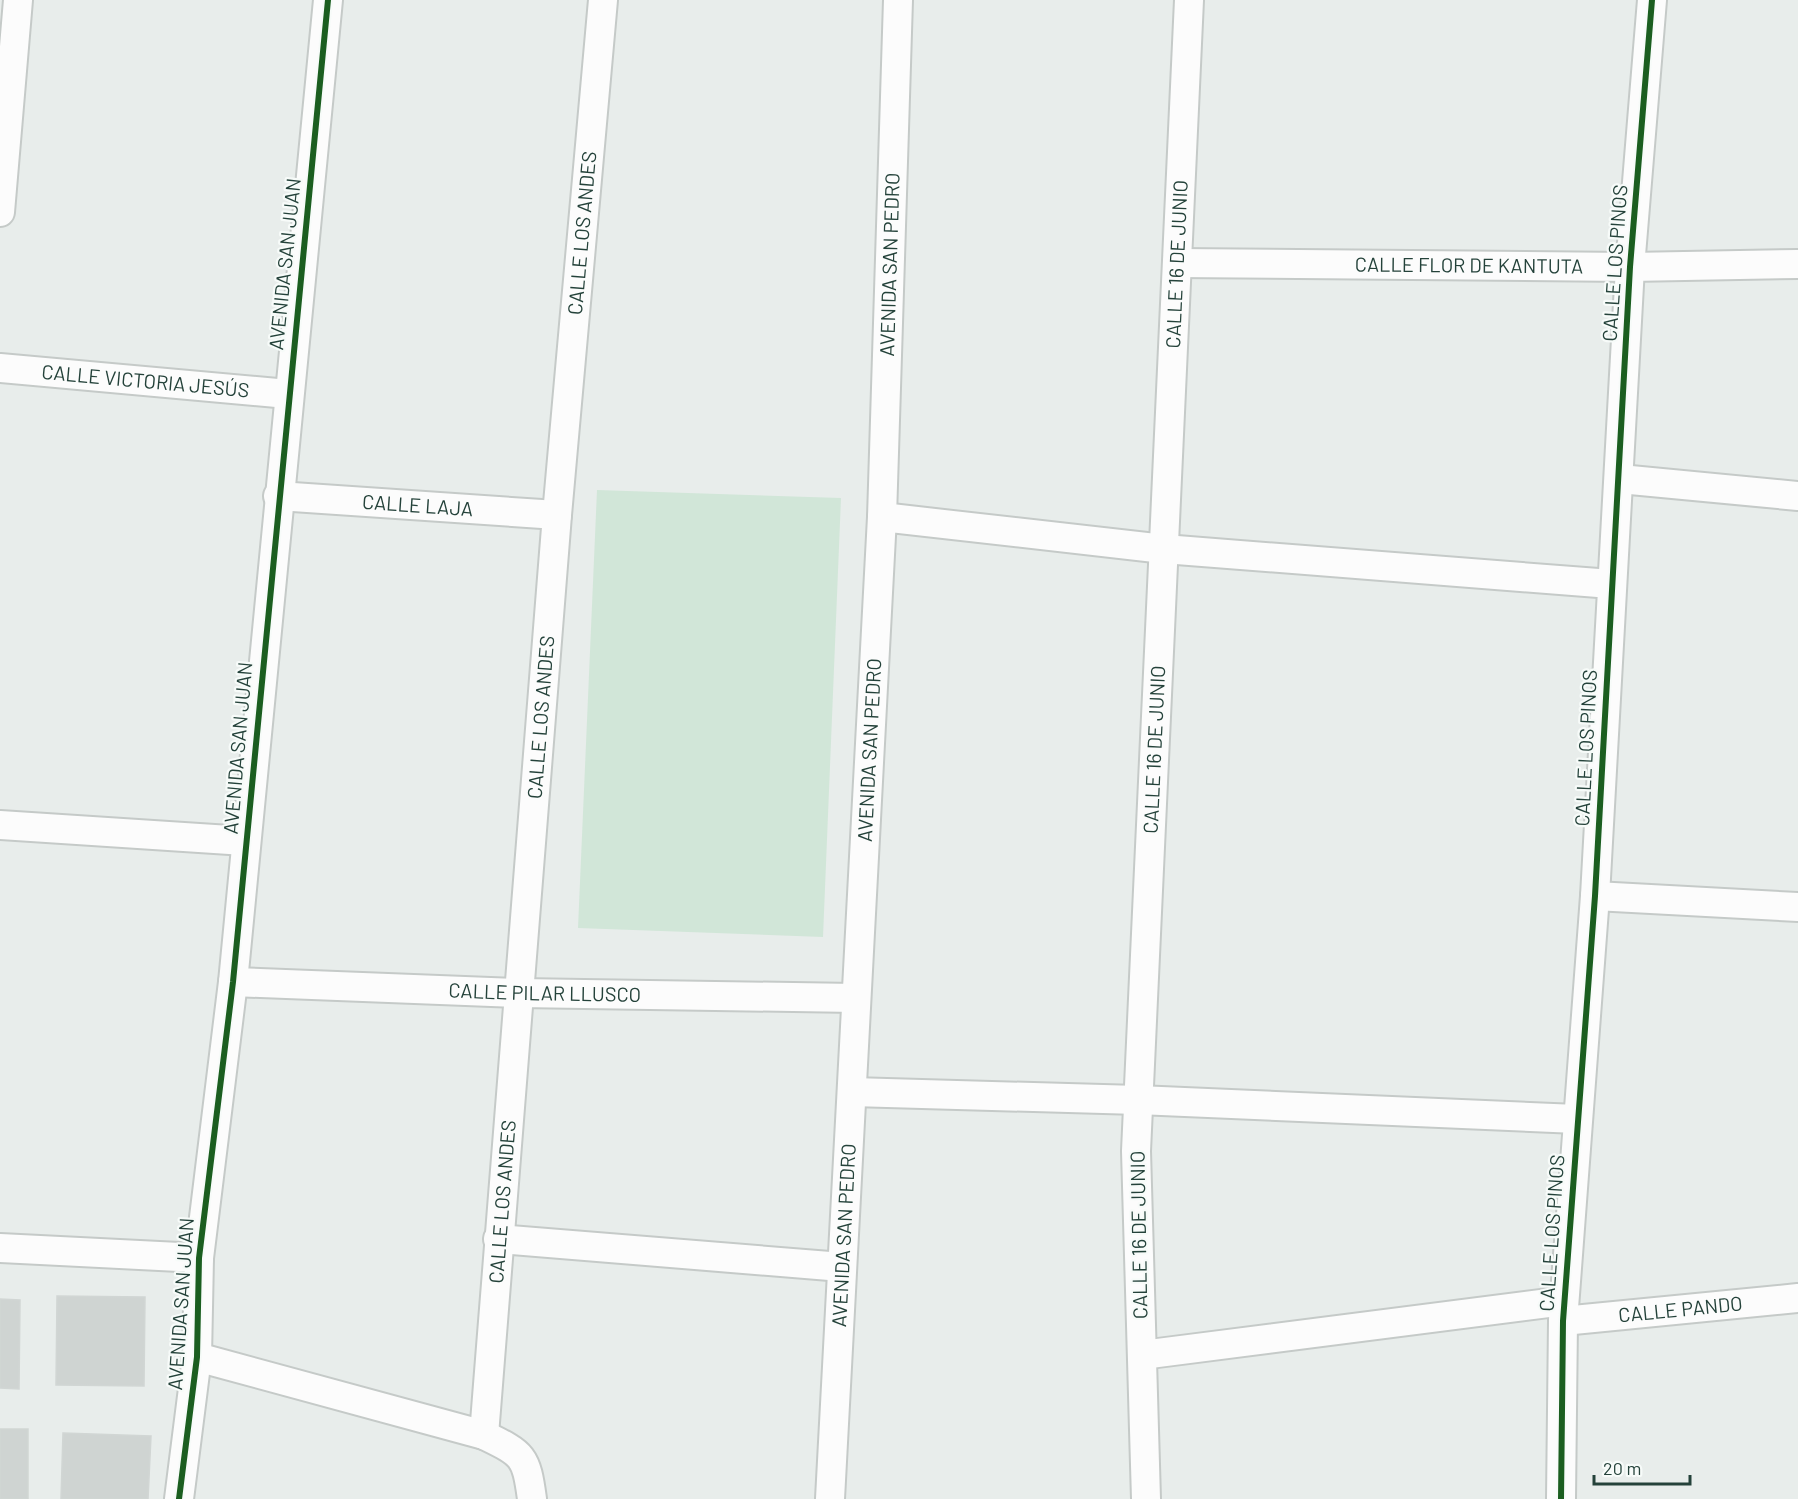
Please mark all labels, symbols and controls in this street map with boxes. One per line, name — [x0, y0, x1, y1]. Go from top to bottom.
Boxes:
street label: CALLE LOS ANDES — [562, 150, 600, 316]
street label: AVENIDA SAN PEDRO — [874, 172, 904, 357]
street label: AVENIDA SAN JUAN — [263, 177, 305, 351]
street label: CALLE 16 DE JUNIO — [1160, 179, 1192, 349]
street label: CALLE LOS PINOS — [1597, 184, 1631, 342]
street label: CALLE FLOR DE KANTUTA — [1355, 252, 1583, 278]
street label: CALLE VICTORIA JESÚS — [41, 359, 250, 401]
street label: CALLE LAJA — [361, 489, 474, 520]
street label: CALLE LOS ANDES — [522, 634, 558, 800]
street label: AVENIDA SAN PEDRO — [852, 658, 886, 842]
street label: AVENIDA SAN JUAN — [218, 661, 256, 835]
street label: CALLE 16 DE JUNIO — [1138, 665, 1169, 834]
street label: CALLE LOS PINOS — [1569, 669, 1601, 827]
street label: CALLE PILAR LLUSCO — [448, 977, 641, 1006]
street label: CALLE LOS ANDES — [483, 1119, 520, 1284]
street label: AVENIDA SAN PEDRO — [826, 1143, 860, 1328]
street label: CALLE 16 DE JUNIO — [1125, 1151, 1151, 1319]
street label: CALLE LOS PINOS — [1534, 1154, 1568, 1312]
street label: AVENIDA SAN JUAN — [162, 1217, 198, 1391]
street label: CALLE PANDO — [1617, 1290, 1744, 1327]
scale bar — [1594, 1448, 1690, 1486]
text: 20 m — [1603, 1457, 1641, 1479]

